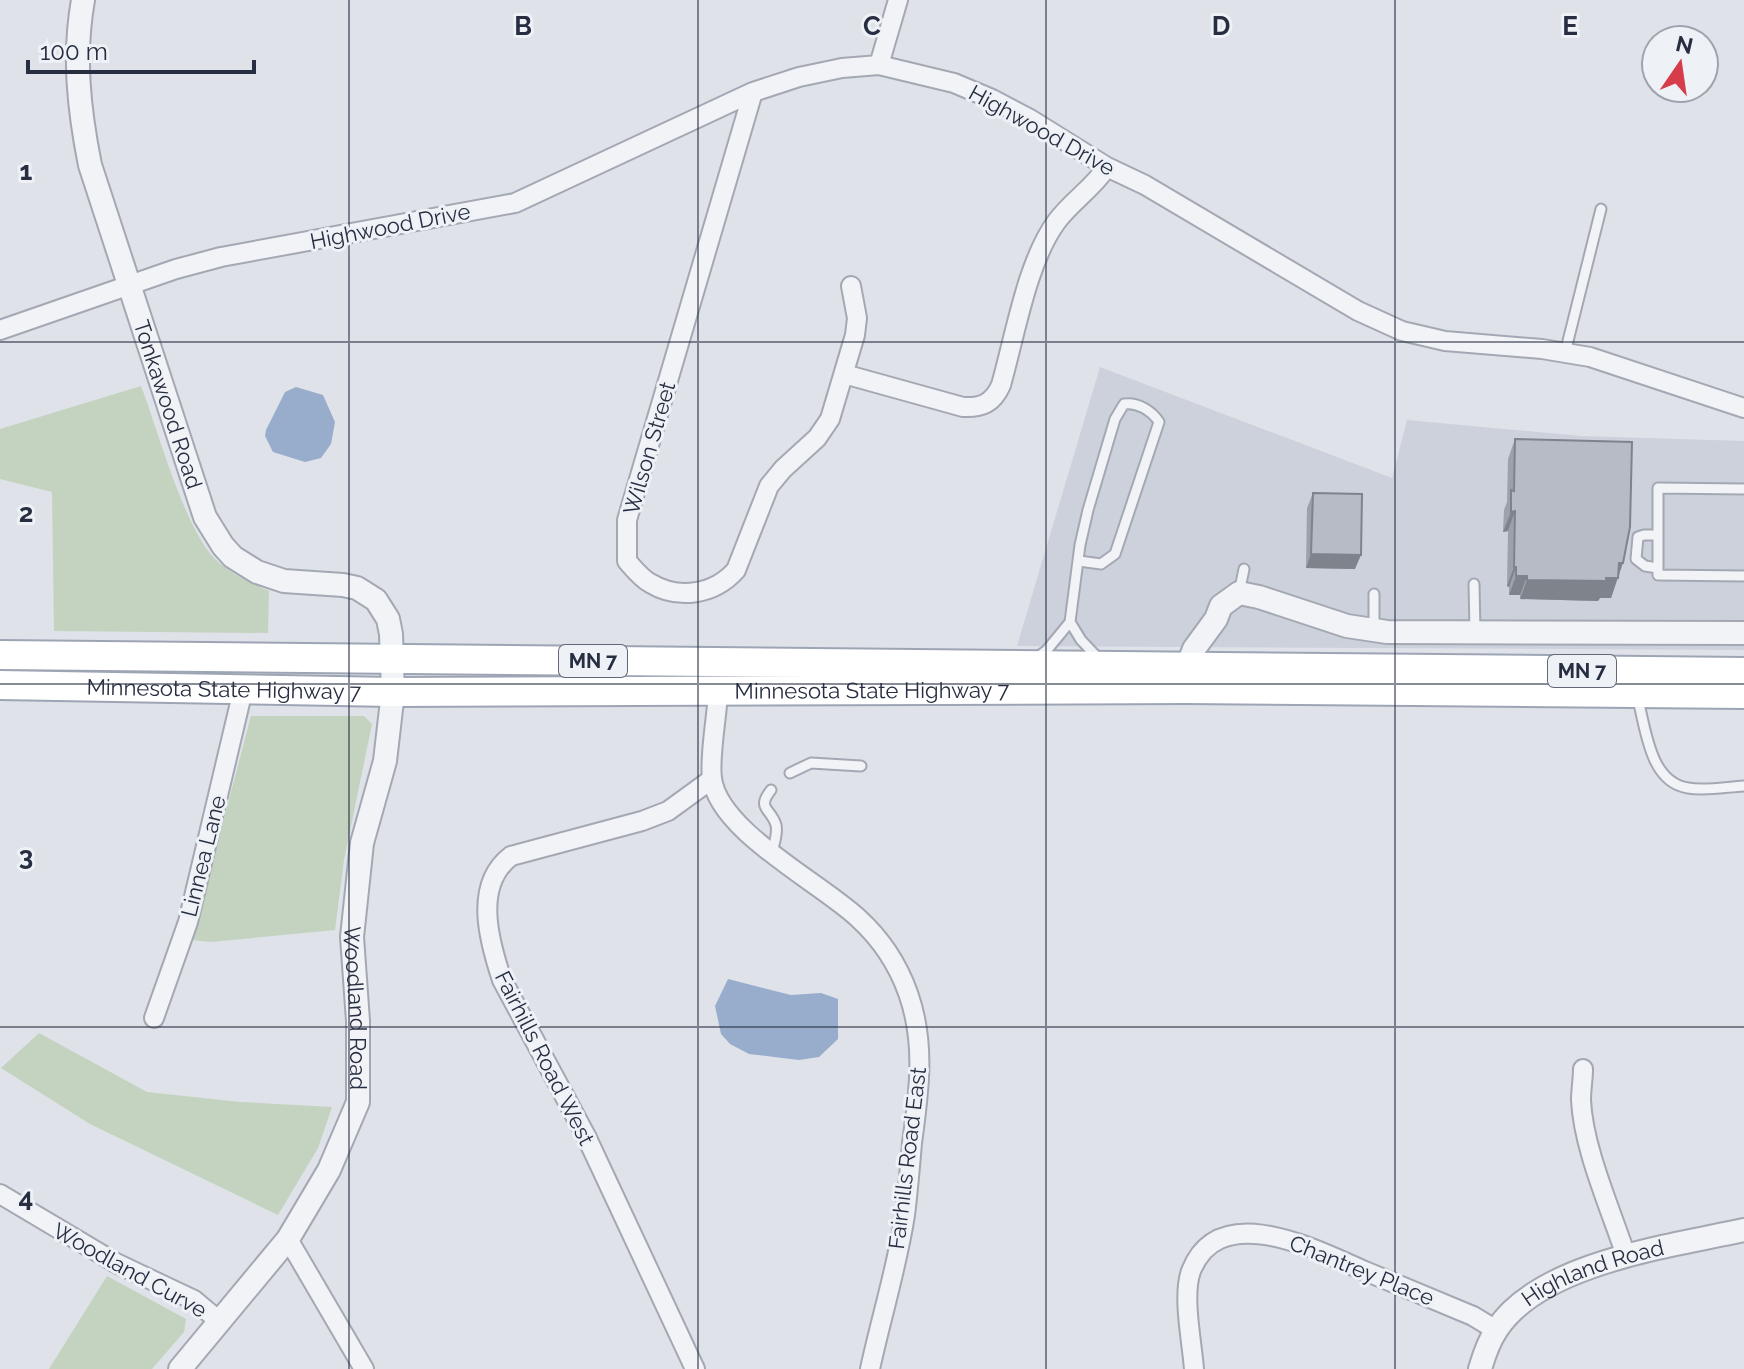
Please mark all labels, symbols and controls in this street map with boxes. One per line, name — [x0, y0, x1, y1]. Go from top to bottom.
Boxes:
text: B — [514, 11, 532, 41]
text: C — [863, 11, 881, 41]
text: D — [1212, 11, 1230, 41]
text: E — [1562, 11, 1578, 41]
scale bar — [28, 24, 254, 74]
north arrow — [1640, 24, 1720, 104]
text: N — [1673, 30, 1696, 59]
text: 100 m — [40, 37, 108, 66]
street label: Highwood Drive — [965, 79, 1119, 181]
text: 1 — [20, 156, 33, 186]
street label: Highwood Drive — [308, 198, 472, 254]
street label: Tonkawood Road — [129, 317, 208, 492]
street label: Wilson Street — [618, 378, 681, 517]
text: 2 — [19, 498, 33, 528]
road number: MN 7 — [559, 645, 627, 677]
road number: MN 7 — [1548, 655, 1616, 687]
street label: Minnesota State Highway 7 — [86, 674, 362, 704]
street label: Minnesota State Highway 7 — [735, 677, 1010, 704]
street label: Linnea Lane — [175, 792, 231, 919]
text: 3 — [19, 841, 33, 871]
street label: Woodland Road — [338, 924, 371, 1090]
street label: Fairhills Road West — [490, 967, 600, 1150]
street label: Fairhills Road East — [883, 1065, 931, 1251]
text: 4 — [19, 1183, 33, 1213]
street label: Woodland Curve — [49, 1217, 211, 1323]
street label: Chantrey Place — [1286, 1229, 1438, 1311]
street label: Highland Road — [1516, 1234, 1666, 1311]

